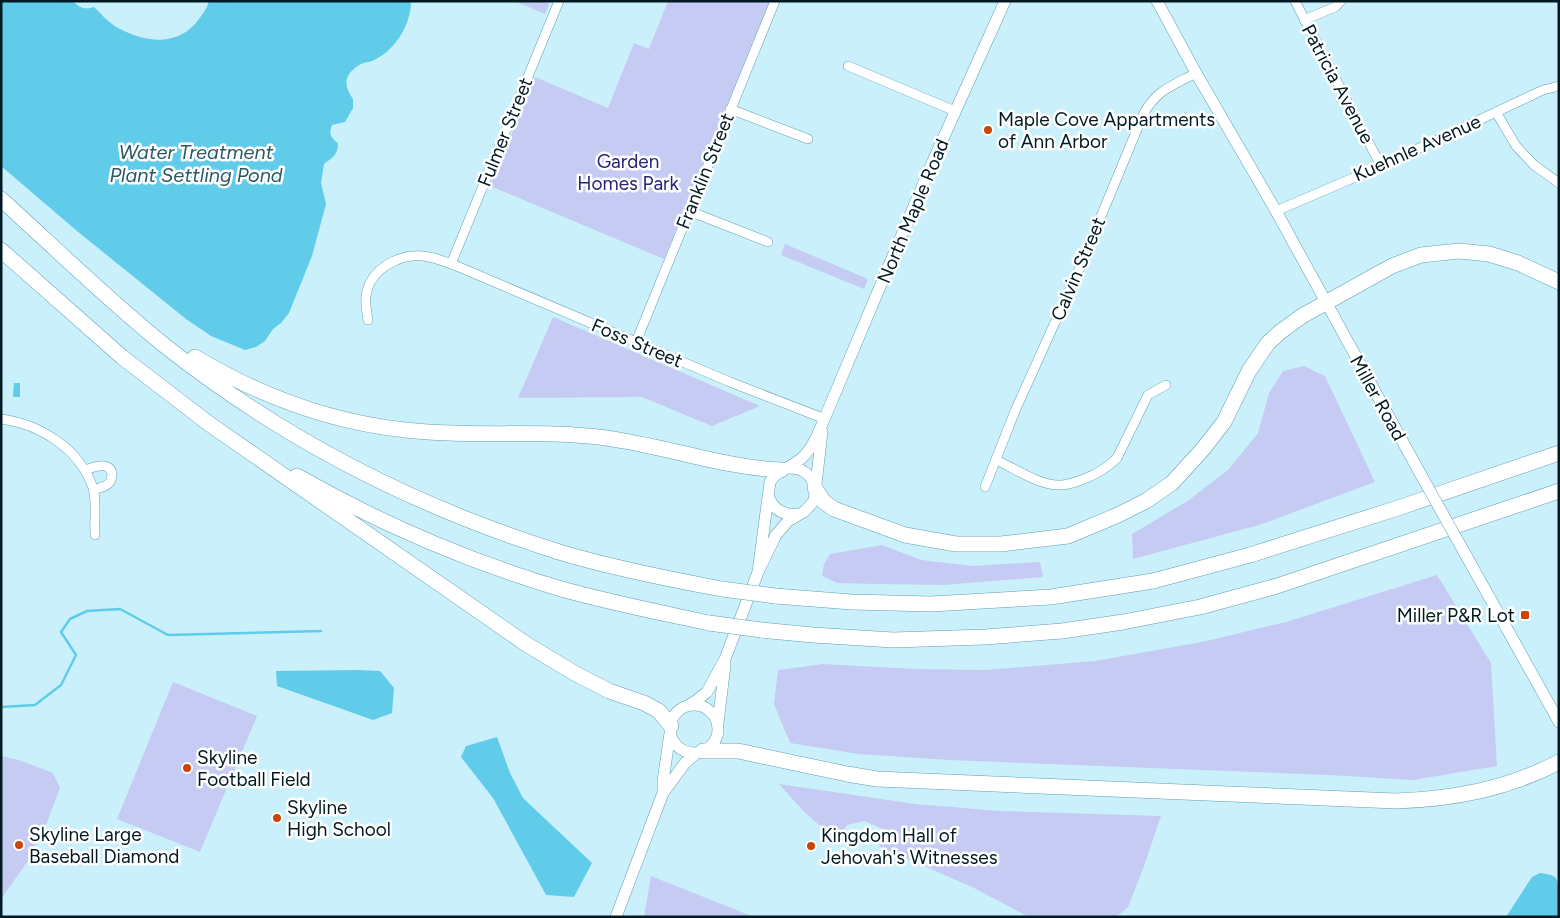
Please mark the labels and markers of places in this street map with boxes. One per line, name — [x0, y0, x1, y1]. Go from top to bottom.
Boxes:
place label: Maple Cove Appartments of Ann Arbor — [998, 108, 1215, 153]
marker: Maple Cove Appartments of Ann Arbor — [982, 124, 994, 136]
place label: Miller P&R Lot — [1397, 604, 1515, 627]
marker: Miller P&R Lot — [1519, 609, 1531, 621]
place label: Skyline Football Field — [197, 746, 311, 791]
marker: Skyline Football Field — [181, 762, 193, 774]
place label: Skyline High School — [287, 796, 391, 841]
marker: Skyline High School — [271, 812, 283, 824]
place label: Skyline Large Baseball Diamond — [29, 823, 180, 868]
place label: Kingdom Hall of Jehovah's Witnesses — [821, 824, 998, 869]
marker: Skyline Large Baseball Diamond — [13, 839, 25, 851]
marker: Kingdom Hall of Jehovah's Witnesses — [805, 840, 817, 852]

